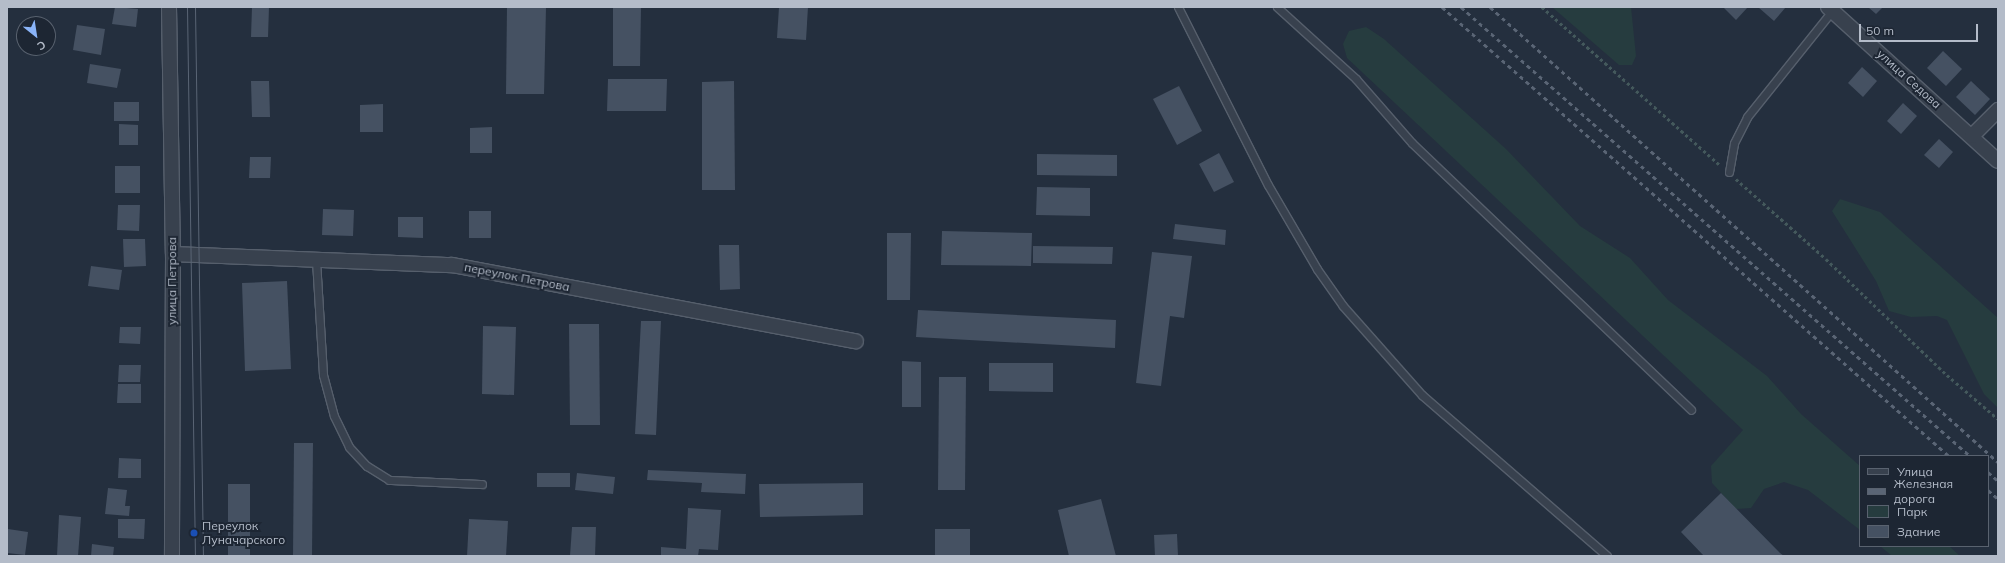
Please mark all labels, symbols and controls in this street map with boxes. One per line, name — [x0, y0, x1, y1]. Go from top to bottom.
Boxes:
north arrow — [16, 16, 56, 56]
scale bar — [1861, 16, 1980, 42]
text: 50 m — [1866, 23, 1894, 38]
text: С — [35, 38, 48, 53]
street label: улица Седова — [1874, 47, 1944, 111]
street label: улица Петрова — [165, 237, 179, 325]
street label: переулок Петрова — [463, 260, 571, 294]
legend — [1859, 455, 1989, 547]
text: Улица — [1897, 464, 1933, 479]
text: Железная дорога — [1894, 476, 1953, 506]
text: Парк — [1897, 504, 1927, 519]
place label: Переулок Луначарского — [202, 519, 285, 547]
text: Здание — [1897, 524, 1940, 539]
marker: Переулок Луначарского — [189, 528, 199, 538]

